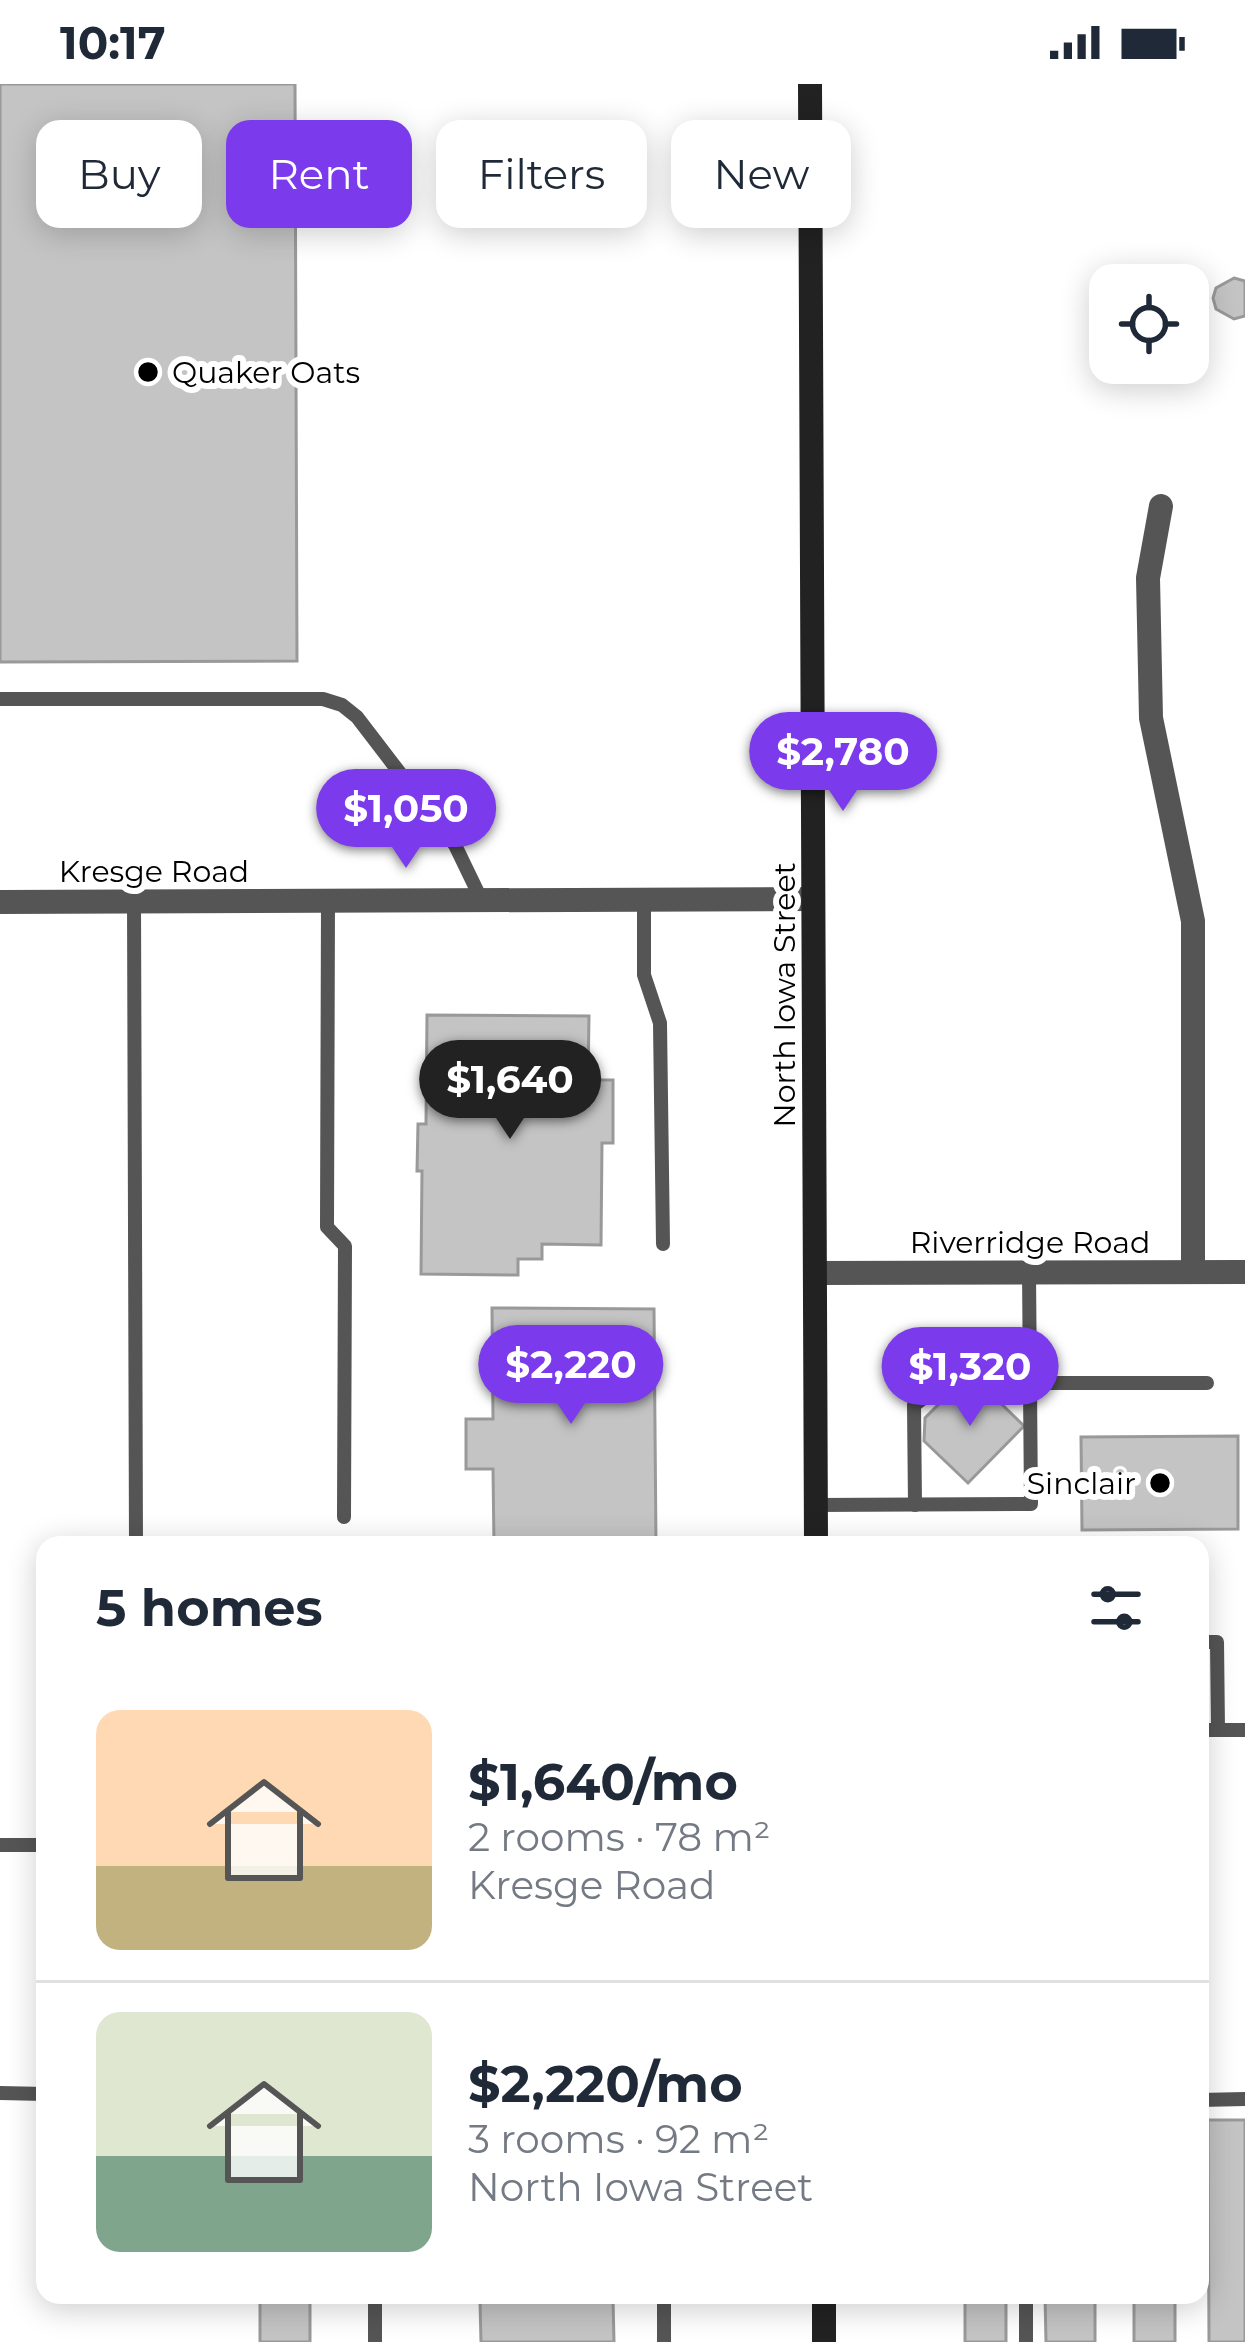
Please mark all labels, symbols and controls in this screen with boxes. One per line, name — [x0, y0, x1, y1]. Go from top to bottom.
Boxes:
text: 10:17 — [60, 15, 166, 70]
chip: Buy — [36, 120, 202, 228]
chip: Rent — [226, 120, 412, 228]
chip: Filters — [436, 120, 647, 228]
chip: New — [671, 120, 851, 228]
map controls — [1089, 264, 1209, 384]
button: locate — [1089, 264, 1209, 384]
place label: Quaker Oats — [172, 354, 360, 391]
marker: Quaker Oats — [135, 359, 161, 385]
pin: $2,780 — [745, 712, 941, 814]
text: $2,780 — [776, 727, 910, 775]
pin: $1,050 — [308, 769, 504, 871]
text: $1,050 — [343, 784, 469, 832]
street label: Kresge Road — [59, 853, 249, 890]
street label: North Iowa Street — [766, 862, 803, 1128]
pin: $1,640 — [412, 1040, 608, 1142]
text: $1,640 — [446, 1055, 574, 1103]
street label: Riverridge Road — [910, 1224, 1150, 1261]
pin: $2,220 — [473, 1325, 669, 1427]
pin: $1,320 — [872, 1327, 1068, 1429]
text: $2,220 — [505, 1340, 637, 1388]
text: $1,320 — [909, 1342, 1031, 1390]
place label: Sinclair — [1027, 1465, 1136, 1502]
marker: Sinclair — [1147, 1470, 1173, 1496]
icon: filters — [1083, 1575, 1149, 1641]
text: 5 homes — [96, 1577, 323, 1639]
text: $1,640/mo — [468, 1751, 738, 1813]
icon: home — [192, 1758, 336, 1902]
text: 2 rooms · 78 m² — [468, 1813, 771, 1861]
text: Kresge Road — [468, 1861, 716, 1909]
text: $2,220/mo — [468, 2053, 743, 2115]
icon: home — [192, 2060, 336, 2204]
text: 3 rooms · 92 m² — [468, 2115, 769, 2163]
text: North Iowa Street — [468, 2163, 813, 2211]

